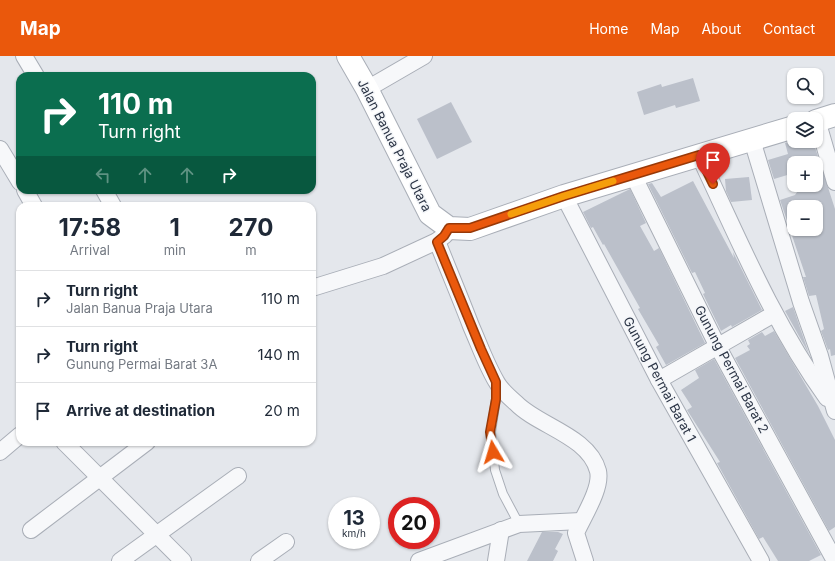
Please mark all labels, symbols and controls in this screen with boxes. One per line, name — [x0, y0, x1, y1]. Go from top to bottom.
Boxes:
text: Map — [20, 17, 61, 40]
text: Home — [589, 20, 628, 37]
text: Map — [650, 20, 680, 37]
text: About — [702, 20, 741, 37]
text: Contact — [763, 20, 815, 37]
map controls — [787, 68, 823, 236]
button: search — [787, 68, 823, 104]
street label: Jalan Banua Praja Utara — [355, 76, 435, 214]
text: 110 m — [98, 87, 173, 121]
icon: right — [32, 88, 84, 140]
button: layers — [787, 112, 823, 148]
text: Turn right — [98, 121, 181, 142]
pin — [696, 143, 730, 184]
icon: arrive — [702, 149, 724, 171]
button: + — [787, 156, 823, 192]
icon: left — [92, 164, 114, 186]
icon: ahead — [134, 164, 156, 186]
icon: ahead — [176, 164, 198, 186]
icon: right — [218, 164, 240, 186]
button: − — [787, 200, 823, 236]
text: 17:58 — [59, 213, 121, 242]
text: 1 — [170, 213, 180, 242]
text: 270 — [228, 213, 273, 242]
text: Arrival — [70, 242, 110, 258]
text: min — [164, 242, 186, 258]
text: m — [245, 242, 257, 258]
text: Turn right — [66, 281, 138, 300]
icon: right — [32, 288, 54, 310]
text: 110 m — [261, 289, 300, 308]
text: Jalan Banua Praja Utara — [66, 300, 213, 316]
street label: Gunung Permai Barat 2 — [692, 302, 772, 436]
street label: Gunung Permai Barat 1 — [620, 314, 700, 444]
text: Turn right — [66, 337, 138, 356]
icon: right — [32, 344, 54, 366]
text: 140 m — [257, 345, 300, 364]
text: Gunung Permai Barat 3A — [66, 356, 217, 372]
icon: arrive — [32, 400, 54, 422]
text: Arrive at destination — [66, 401, 215, 420]
text: 20 m — [264, 401, 300, 420]
position arrow — [472, 431, 514, 473]
speed limit sign: 20 — [388, 497, 440, 549]
text: 13 — [343, 506, 365, 530]
text: km/h — [342, 527, 366, 539]

